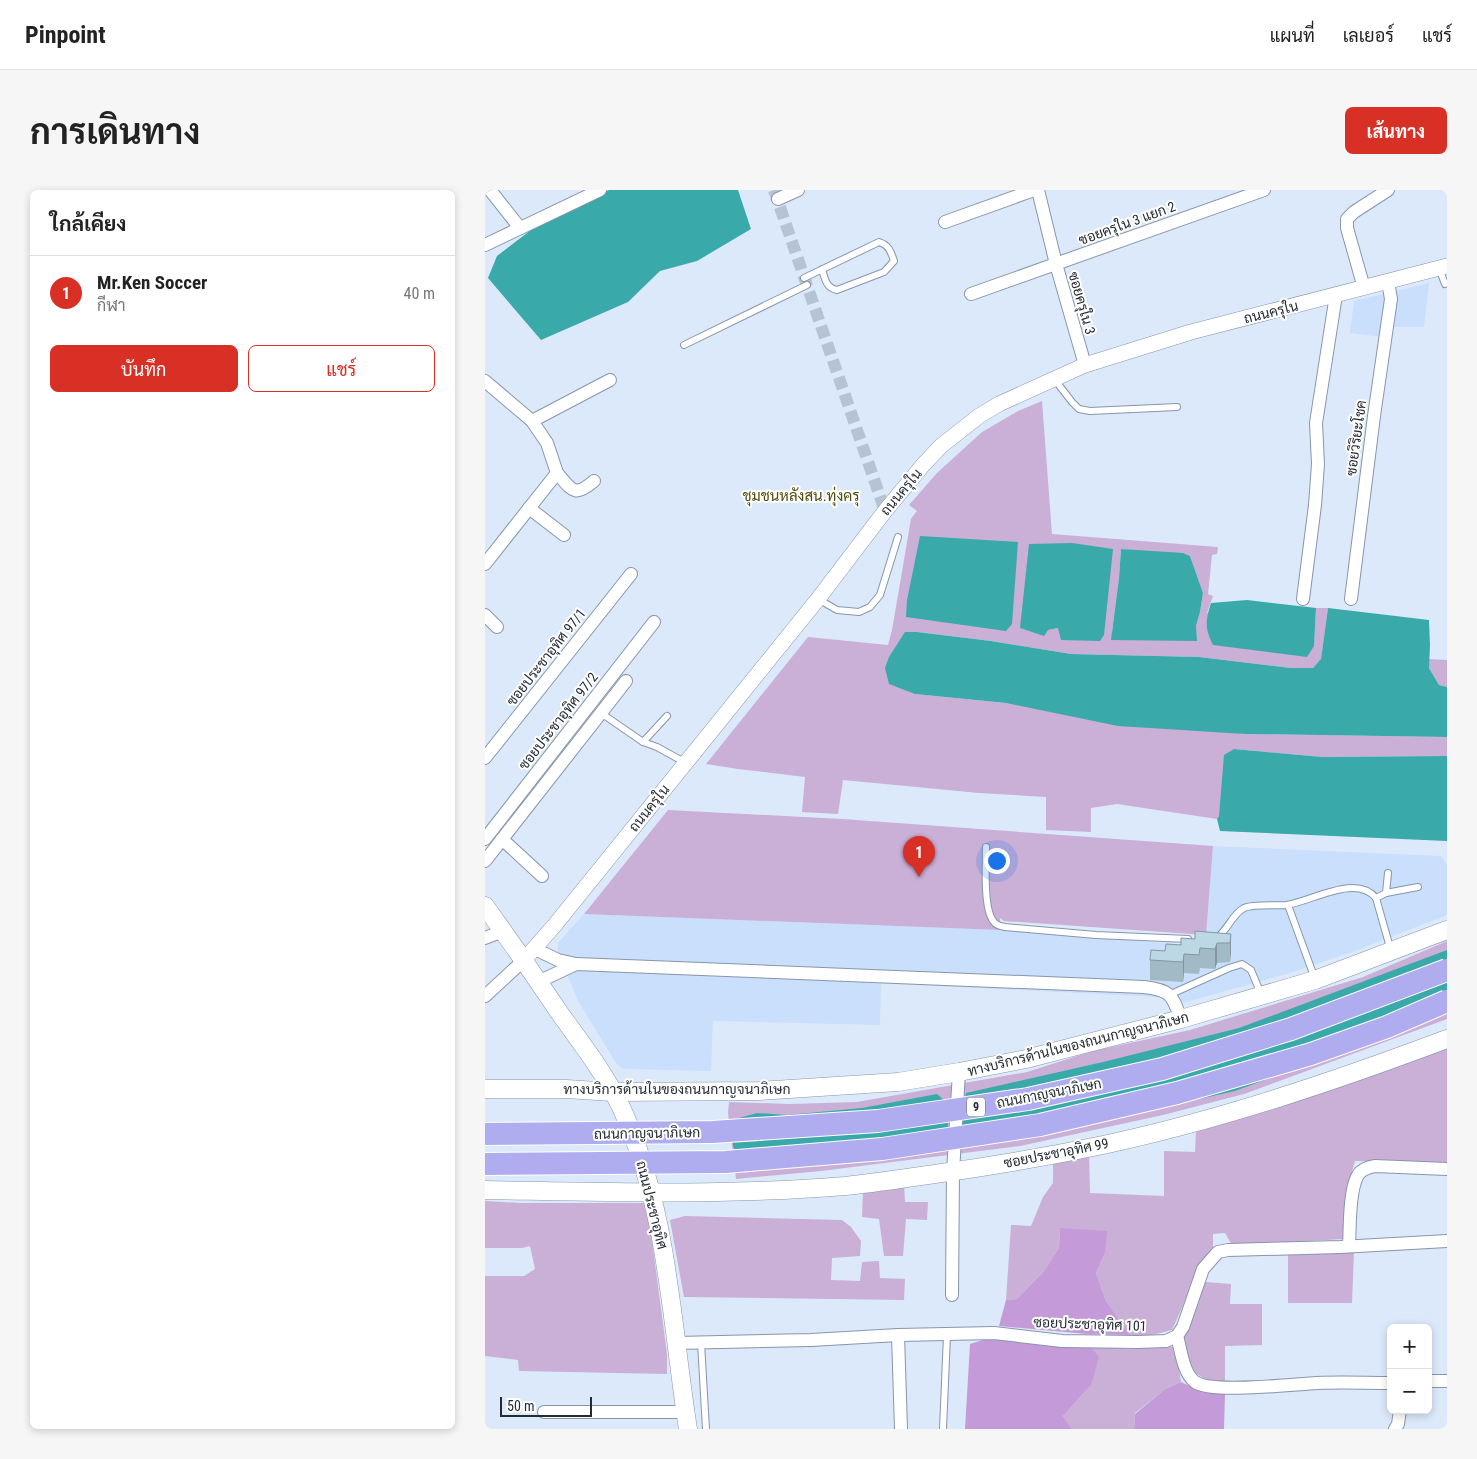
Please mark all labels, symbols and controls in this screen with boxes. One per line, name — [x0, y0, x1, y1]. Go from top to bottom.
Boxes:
text: Pinpoint — [25, 21, 106, 49]
text: แผนที่ — [1270, 25, 1315, 46]
text: เลเยอร์ — [1343, 25, 1394, 46]
text: แชร์ — [1422, 25, 1452, 46]
button: เส้นทาง — [1345, 107, 1447, 154]
text: การเดินทาง — [30, 112, 200, 153]
street label: ซอยครุใน 3 แยก 2 — [1076, 198, 1178, 250]
text: ใกล้เคียง — [50, 212, 126, 236]
street label: ซอยครุใน 3 — [1064, 270, 1099, 337]
text: Mr.Ken Soccer — [97, 271, 207, 294]
text: 1 — [62, 284, 70, 303]
text: 40 m — [403, 284, 435, 303]
text: กีฬา — [97, 296, 126, 315]
street label: ถนนครุใน — [1242, 298, 1300, 328]
button: บันทึก — [50, 345, 238, 392]
button: แชร์ — [248, 345, 435, 392]
street label: ซอยวิริยะโชค — [1343, 399, 1369, 477]
street label: ถนนครุใน — [877, 466, 927, 520]
district label: ชุมชนหลังสน.ทุ่งครุ — [742, 486, 860, 507]
street label: ซอยประชาอุทิศ 97/1 — [503, 605, 590, 710]
street label: ซอยประชาอุทิศ 97/2 — [515, 669, 602, 774]
street label: ถนนครุใน — [625, 781, 674, 836]
pin: 1 — [903, 836, 935, 877]
your location — [984, 848, 1010, 874]
street label: ทางบริการด้านในของถนนกาญจนาภิเษก — [966, 1008, 1190, 1080]
street label: ถนนกาญจนาภิเษก — [995, 1075, 1103, 1112]
street label: ทางบริการด้านในของถนนกาญจนาภิเษก — [563, 1080, 791, 1098]
road number: 9 — [967, 1098, 985, 1116]
street label: ถนนกาญจนาภิเษก — [594, 1124, 700, 1143]
street label: ซอยประชาอุทิศ 99 — [1002, 1135, 1110, 1173]
street label: ถนนประชาอุทิศ — [631, 1159, 671, 1251]
street label: ซอยประชาอุทิศ 101 — [1033, 1314, 1147, 1336]
map controls — [1387, 1324, 1432, 1414]
button: + — [1387, 1324, 1432, 1369]
button: − — [1387, 1369, 1432, 1414]
scale bar — [500, 1394, 593, 1417]
text: 50 m — [507, 1398, 535, 1414]

